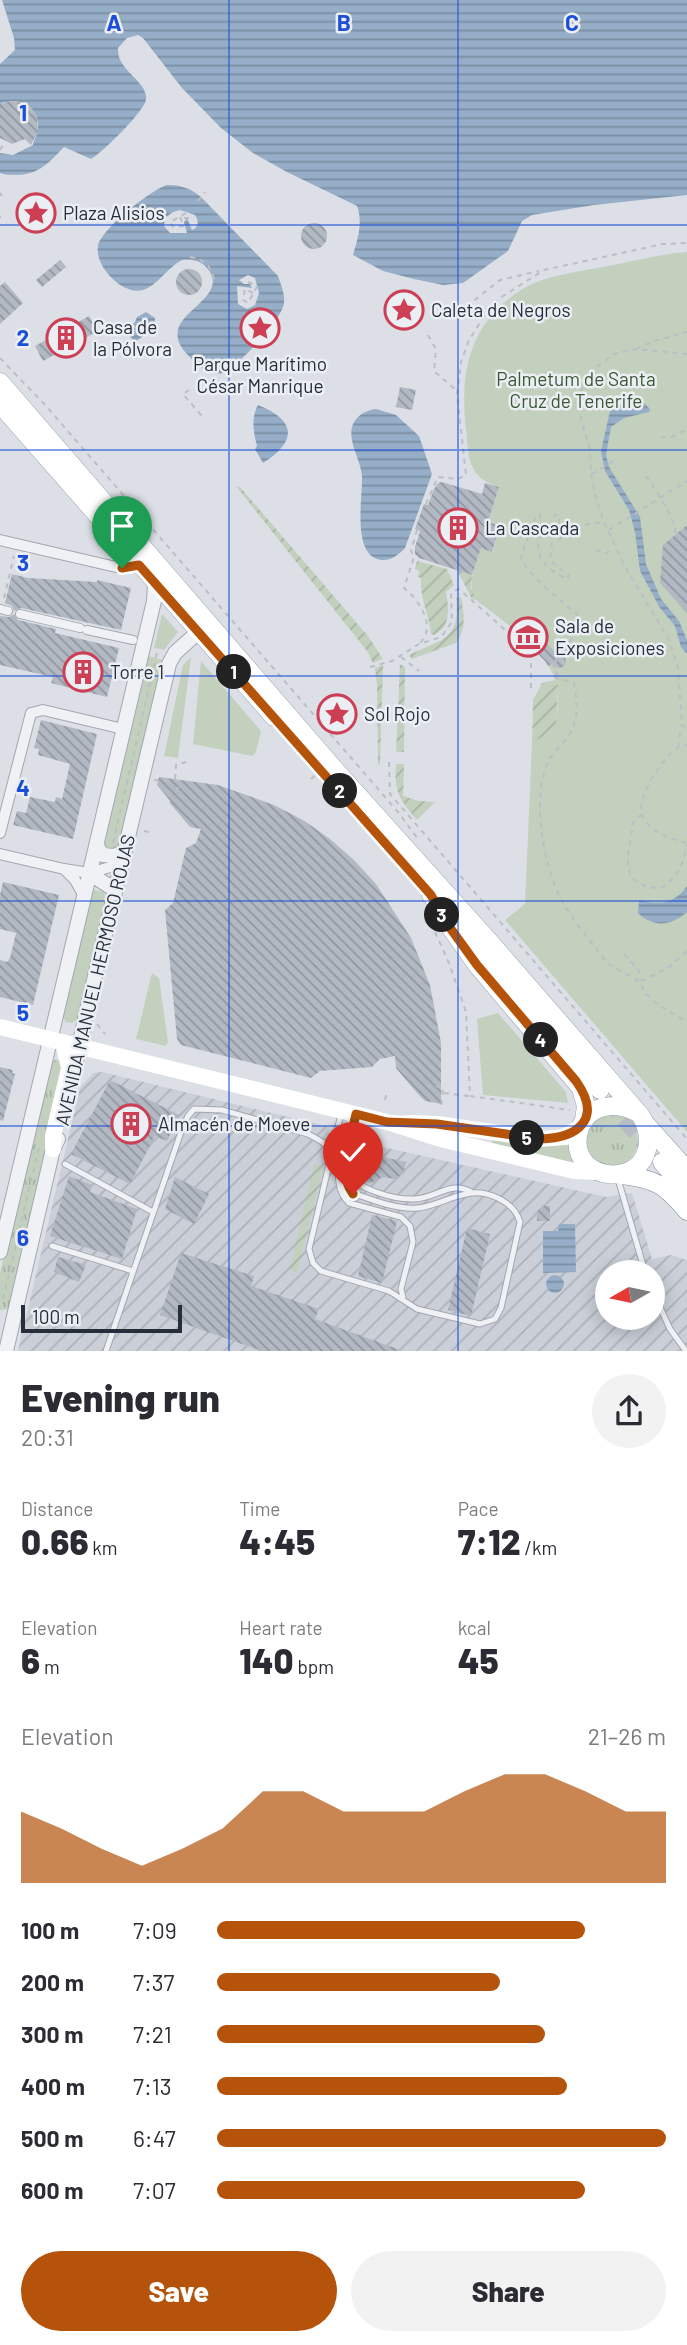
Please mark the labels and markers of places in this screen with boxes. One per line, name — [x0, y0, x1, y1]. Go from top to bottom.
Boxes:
place icon: Plaza Alisios — [15, 192, 57, 234]
place label: Plaza Alisios — [63, 201, 165, 224]
place icon: Caleta de Negros — [383, 289, 425, 331]
place label: Caleta de Negros — [431, 298, 571, 321]
place icon: Parque Marítimo César Manrique — [239, 307, 281, 349]
place label: Casa de la Pólvora — [93, 315, 172, 360]
building icon: Casa de la Pólvora — [45, 317, 87, 359]
place label: Parque Marítimo César Manrique — [193, 352, 327, 397]
pin — [92, 496, 152, 568]
building icon: La Cascada — [437, 507, 479, 549]
place label: La Cascada — [485, 516, 579, 539]
place label: Sala de Exposiciones — [555, 614, 665, 659]
museum icon: Sala de Exposiciones — [507, 616, 549, 658]
building icon: Torre 1 — [62, 651, 104, 693]
pin: 1 — [216, 654, 252, 690]
place label: Torre 1 — [110, 660, 164, 683]
place icon: Sol Rojo — [316, 693, 358, 735]
place label: Sol Rojo — [364, 702, 431, 725]
pin: 2 — [322, 774, 358, 808]
pin: 3 — [424, 898, 460, 932]
pin: 4 — [524, 1023, 558, 1058]
building icon: Almacén de Moeve — [110, 1103, 152, 1145]
place label: Almacén de Moeve — [158, 1112, 310, 1135]
pin: 5 — [510, 1120, 544, 1156]
pin — [323, 1122, 383, 1194]

